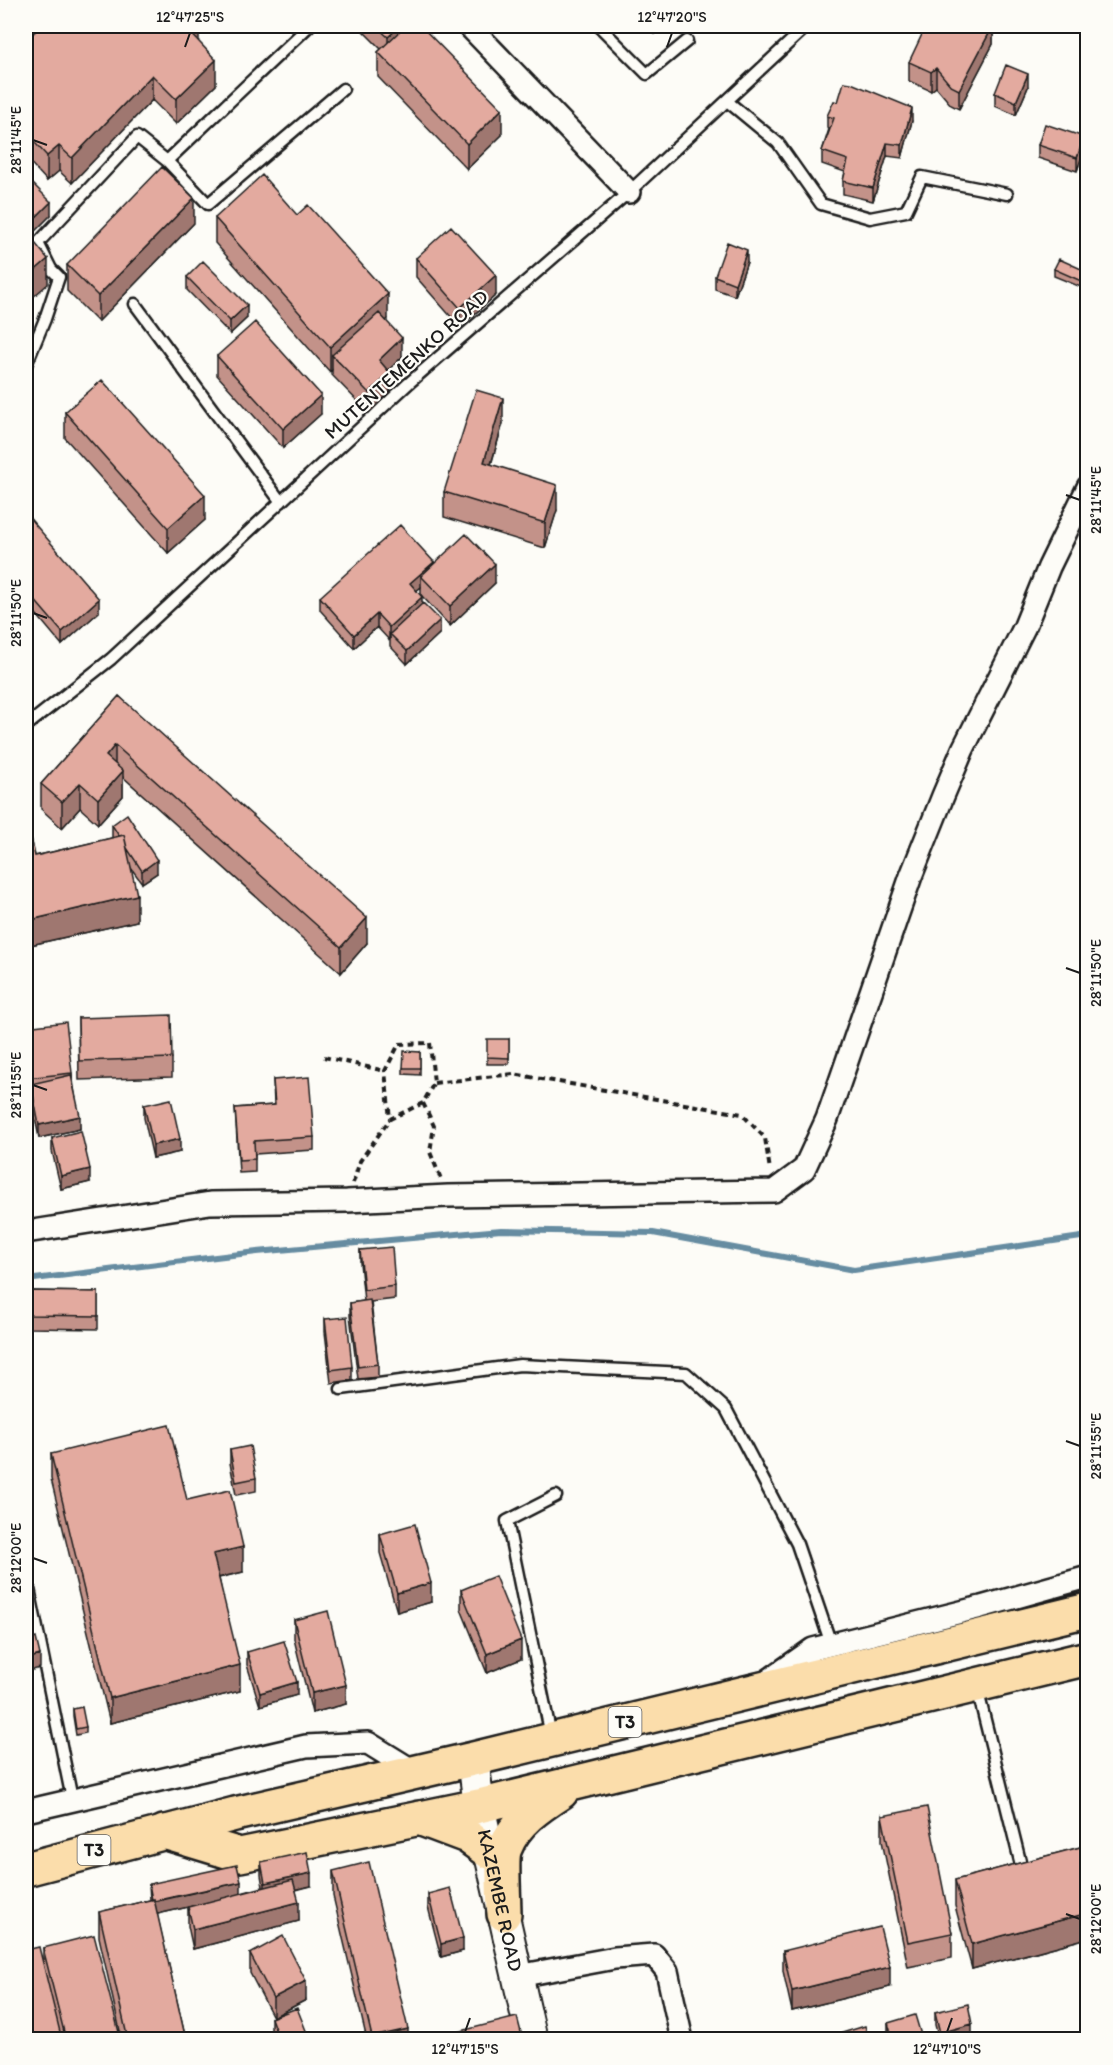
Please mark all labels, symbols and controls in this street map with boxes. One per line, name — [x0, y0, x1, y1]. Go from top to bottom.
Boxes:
text: 12°47'25"S — [156, 8, 224, 26]
text: 12°47'20"S — [637, 8, 707, 26]
text: 28°11'45"E — [7, 106, 25, 174]
street label: MUTENTEMENKO ROAD — [319, 284, 493, 444]
text: 28°11'45"E — [1087, 466, 1105, 534]
text: 28°11'50"E — [7, 579, 25, 647]
text: 28°11'50"E — [1087, 939, 1105, 1007]
text: 28°11'55"E — [7, 1052, 25, 1118]
text: 28°11'55"E — [1087, 1413, 1105, 1479]
text: 28°12'00"E — [7, 1523, 25, 1593]
road number: T3 — [608, 1707, 642, 1737]
street label: KAZEMBE ROAD — [473, 1827, 528, 1974]
road number: T3 — [78, 1835, 110, 1865]
text: 28°12'00"E — [1087, 1884, 1105, 1954]
text: 12°47'15"S — [431, 2040, 499, 2058]
text: 12°47'10"S — [913, 2040, 981, 2058]

